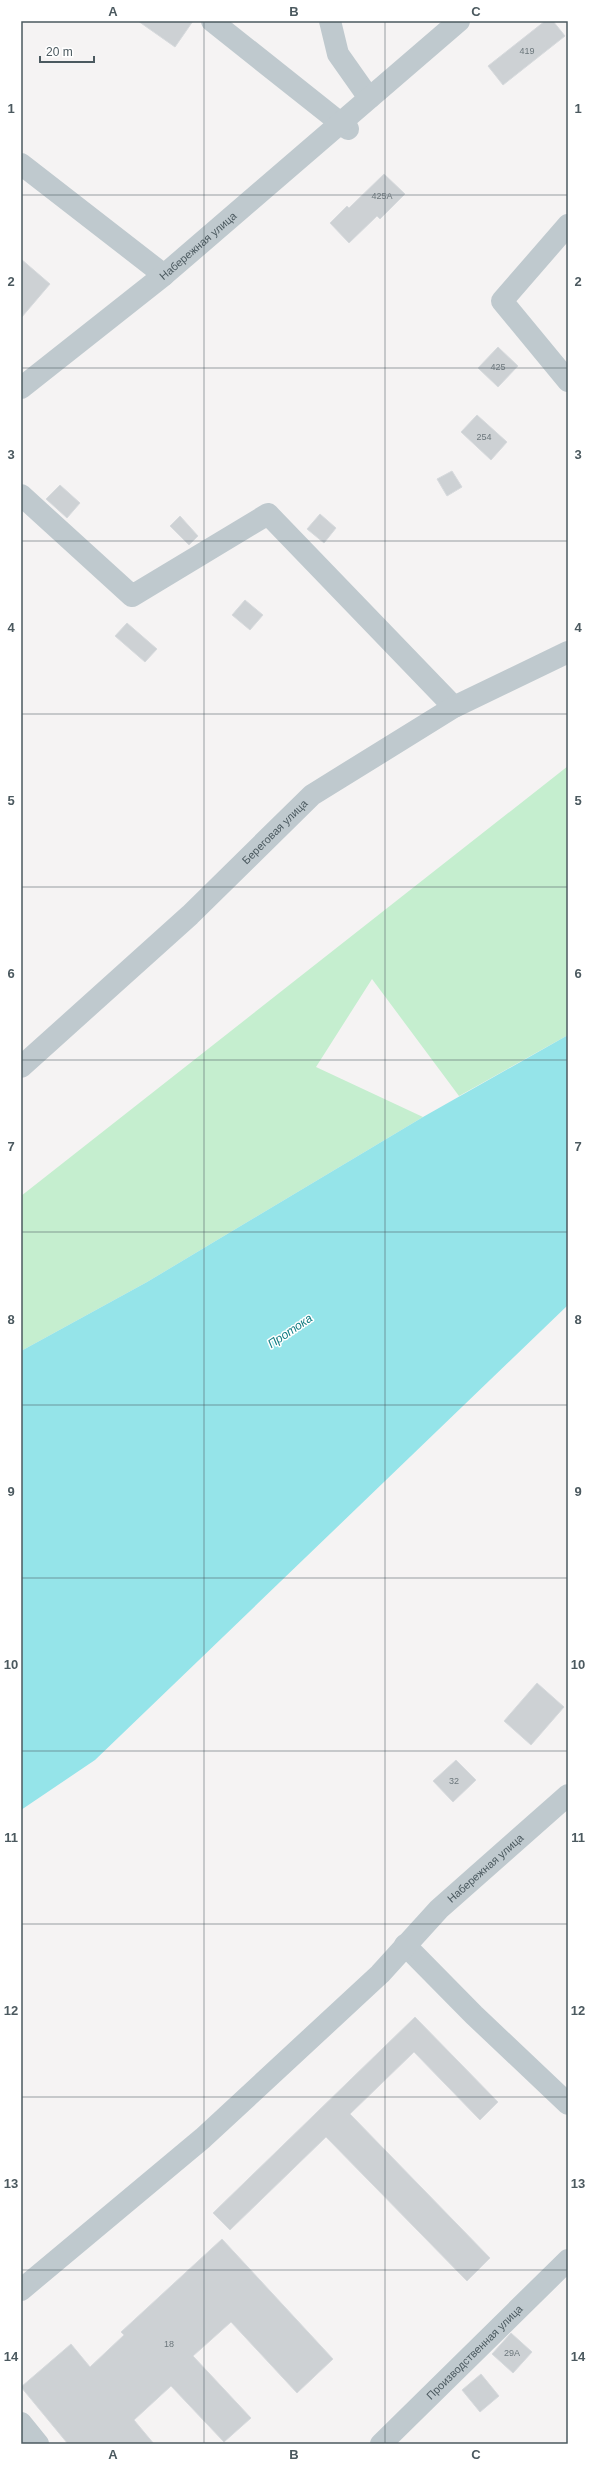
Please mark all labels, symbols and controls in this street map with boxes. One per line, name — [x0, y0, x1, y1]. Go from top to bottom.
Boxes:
text: A — [108, 4, 118, 19]
text: B — [289, 4, 299, 19]
text: C — [471, 4, 481, 19]
scale bar — [40, 38, 94, 64]
text: 20 m — [46, 45, 73, 59]
house number: 419 — [519, 46, 535, 56]
text: 1 — [7, 101, 15, 116]
text: 1 — [574, 101, 582, 116]
house number: 425А — [371, 191, 393, 201]
street label: Набережная улица — [157, 209, 239, 282]
text: 2 — [7, 274, 15, 289]
text: 2 — [574, 274, 582, 289]
house number: 425 — [490, 362, 506, 372]
house number: 254 — [476, 432, 492, 442]
text: 3 — [7, 447, 15, 462]
text: 3 — [574, 447, 582, 462]
text: 4 — [7, 620, 15, 635]
text: 4 — [574, 620, 582, 635]
text: 5 — [7, 793, 15, 808]
text: 5 — [574, 793, 582, 808]
street label: Береговая улица — [240, 796, 310, 866]
text: 6 — [7, 966, 15, 981]
text: 6 — [574, 966, 582, 981]
text: 7 — [7, 1139, 15, 1154]
text: 7 — [574, 1139, 582, 1154]
water label: Протока — [265, 1311, 315, 1351]
text: 8 — [7, 1312, 15, 1327]
text: 8 — [574, 1312, 582, 1327]
text: 9 — [7, 1484, 15, 1499]
text: 9 — [574, 1484, 582, 1499]
text: 10 — [4, 1657, 18, 1672]
text: 10 — [571, 1657, 585, 1672]
house number: 32 — [449, 1776, 459, 1786]
text: 11 — [4, 1830, 18, 1845]
text: 11 — [571, 1830, 585, 1845]
street label: Набережная улица — [445, 1831, 526, 1905]
text: 12 — [4, 2003, 18, 2018]
text: 12 — [571, 2003, 585, 2018]
text: 13 — [4, 2176, 18, 2191]
text: 13 — [571, 2176, 585, 2191]
street label: Производственная улица — [424, 2302, 525, 2402]
house number: 18 — [164, 2339, 174, 2349]
house number: 29А — [504, 2348, 520, 2358]
text: 14 — [4, 2349, 19, 2364]
text: 14 — [571, 2349, 586, 2364]
text: A — [108, 2447, 118, 2462]
text: B — [289, 2447, 299, 2462]
text: C — [471, 2447, 481, 2462]

